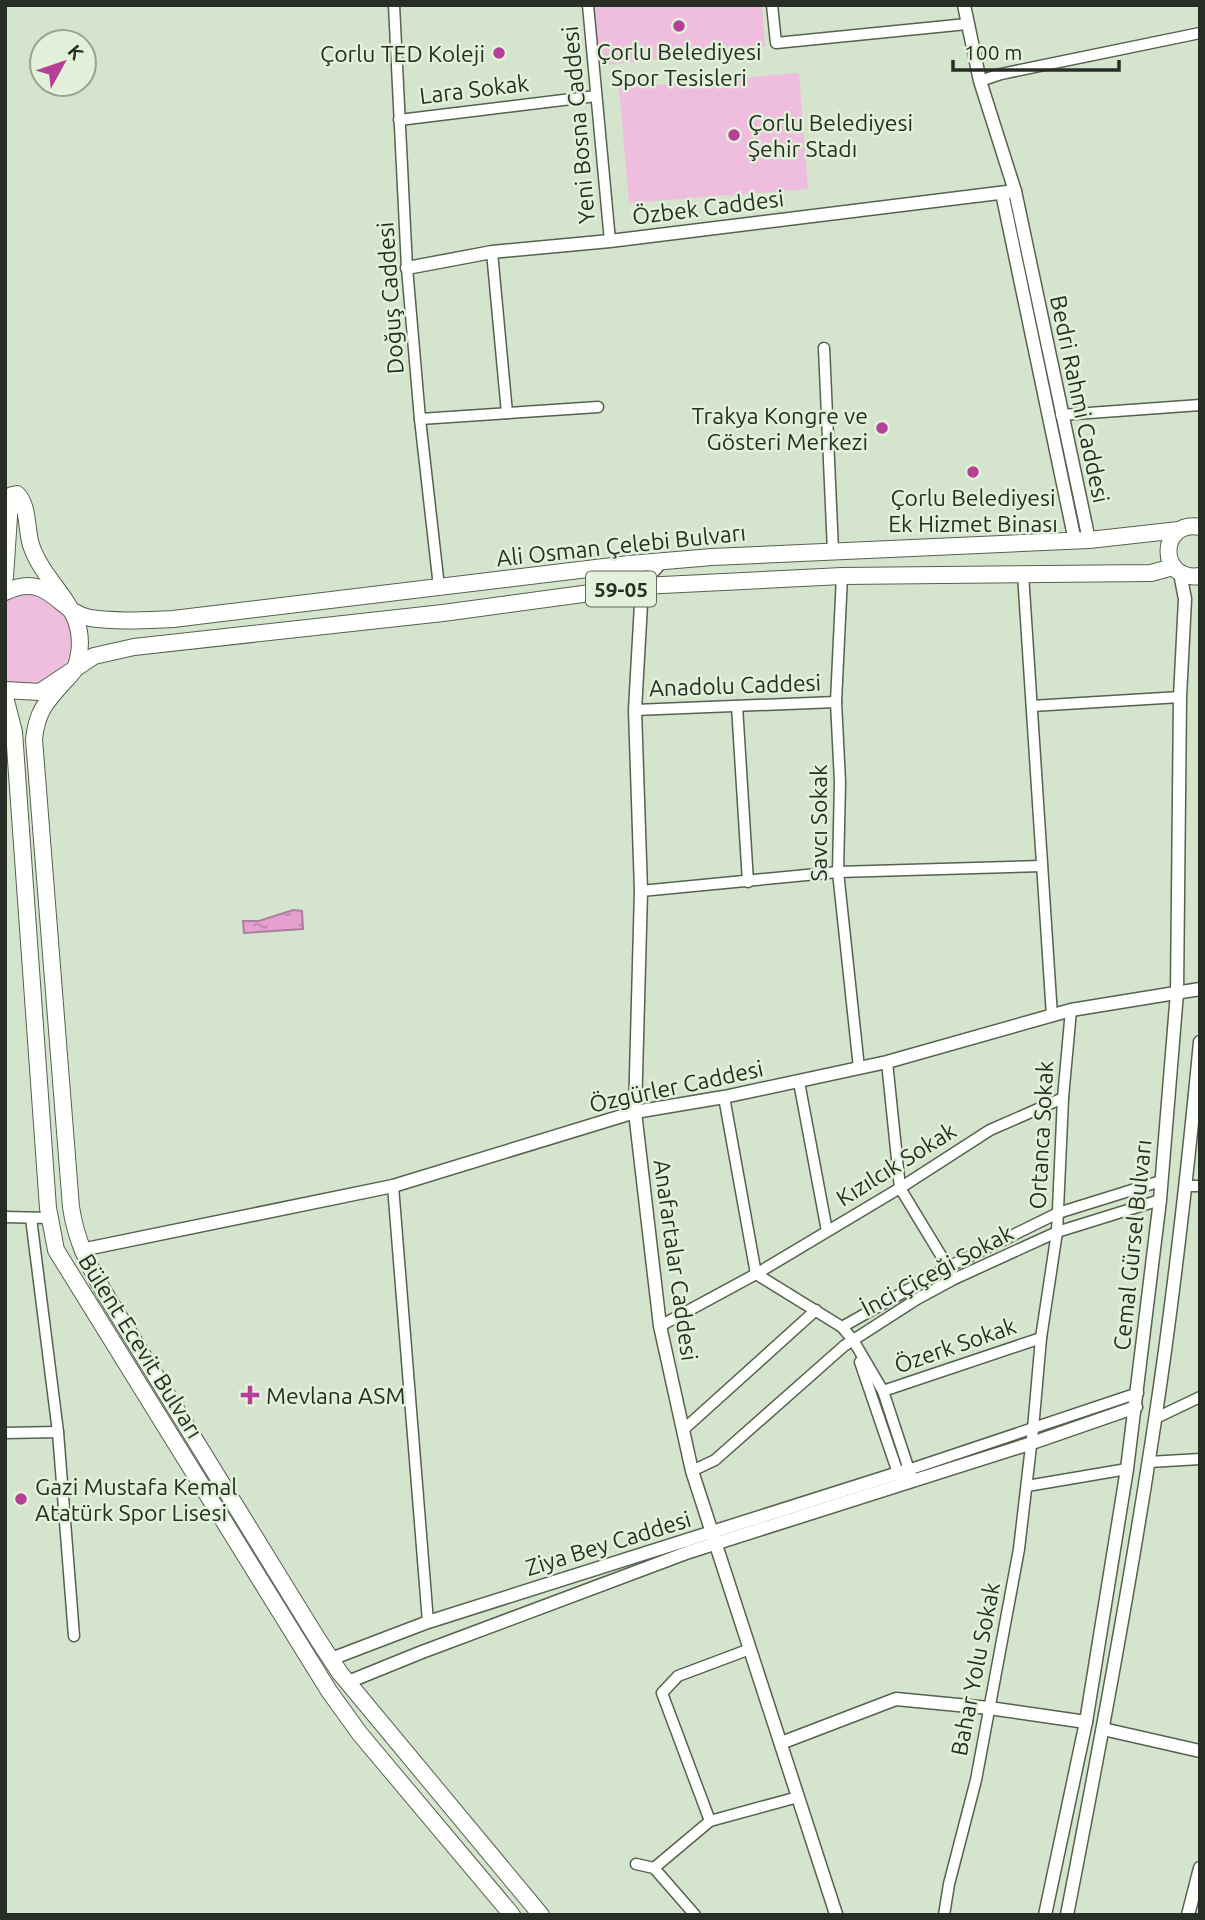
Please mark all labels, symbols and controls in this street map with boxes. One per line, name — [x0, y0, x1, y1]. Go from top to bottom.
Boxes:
marker: Çorlu Belediyesi Spor Tesisleri — [671, 18, 687, 34]
street label: Yeni Bosna Caddesi — [557, 25, 599, 225]
north arrow — [28, 28, 98, 98]
scale bar — [953, 28, 1119, 72]
place label: Çorlu Belediyesi Spor Tesisleri — [596, 39, 762, 90]
text: K — [64, 40, 89, 64]
text: 100 m — [964, 40, 1022, 64]
place label: Çorlu TED Koleji — [320, 41, 485, 66]
marker: Çorlu TED Koleji — [491, 45, 507, 61]
street label: Lara Sokak — [418, 70, 530, 108]
place label: Çorlu Belediyesi Şehir Stadı — [748, 110, 913, 161]
marker: Çorlu Belediyesi Şehir Stadı — [726, 127, 742, 143]
street label: Özbek Caddesi — [631, 185, 785, 229]
street label: Doğuş Caddesi — [372, 221, 408, 375]
street label: Bedri Rahmi Caddesi — [1046, 293, 1114, 505]
place label: Trakya Kongre ve Gösteri Merkezi — [692, 403, 868, 454]
marker: Trakya Kongre ve Gösteri Merkezi — [874, 420, 890, 436]
marker: Çorlu Belediyesi Ek Hizmet Binası — [965, 464, 981, 480]
place label: Çorlu Belediyesi Ek Hizmet Binası — [888, 485, 1058, 536]
street label: Ali Osman Çelebi Bulvarı — [495, 519, 747, 571]
road number: 59-05 — [586, 572, 656, 606]
street label: Anadolu Caddesi — [648, 669, 822, 701]
street label: Savcı Sokak — [806, 764, 831, 882]
street label: Özgürler Caddesi — [587, 1055, 765, 1117]
street label: Ortanca Sokak — [1025, 1060, 1057, 1210]
street label: Kızılcık Sokak — [832, 1117, 961, 1211]
street label: Cemal Gürsel Bulvarı — [1108, 1138, 1156, 1352]
street label: Anafartalar Caddesi — [649, 1158, 703, 1362]
street label: İnci Çiçeği Sokak — [857, 1219, 1017, 1321]
street label: Bülent Ecevit Bulvarı — [74, 1249, 208, 1443]
street label: Özerk Sokak — [891, 1312, 1019, 1378]
place label: Mevlana ASM — [266, 1383, 405, 1408]
marker: Mevlana ASM — [240, 1385, 260, 1405]
place label: Gazi Mustafa Kemal Atatürk Spor Lisesi — [35, 1474, 237, 1525]
marker: Gazi Mustafa Kemal Atatürk Spor Lisesi — [13, 1491, 29, 1507]
street label: Ziya Bey Caddesi — [522, 1506, 694, 1580]
street label: Bahar Yolu Sokak — [946, 1580, 1004, 1758]

